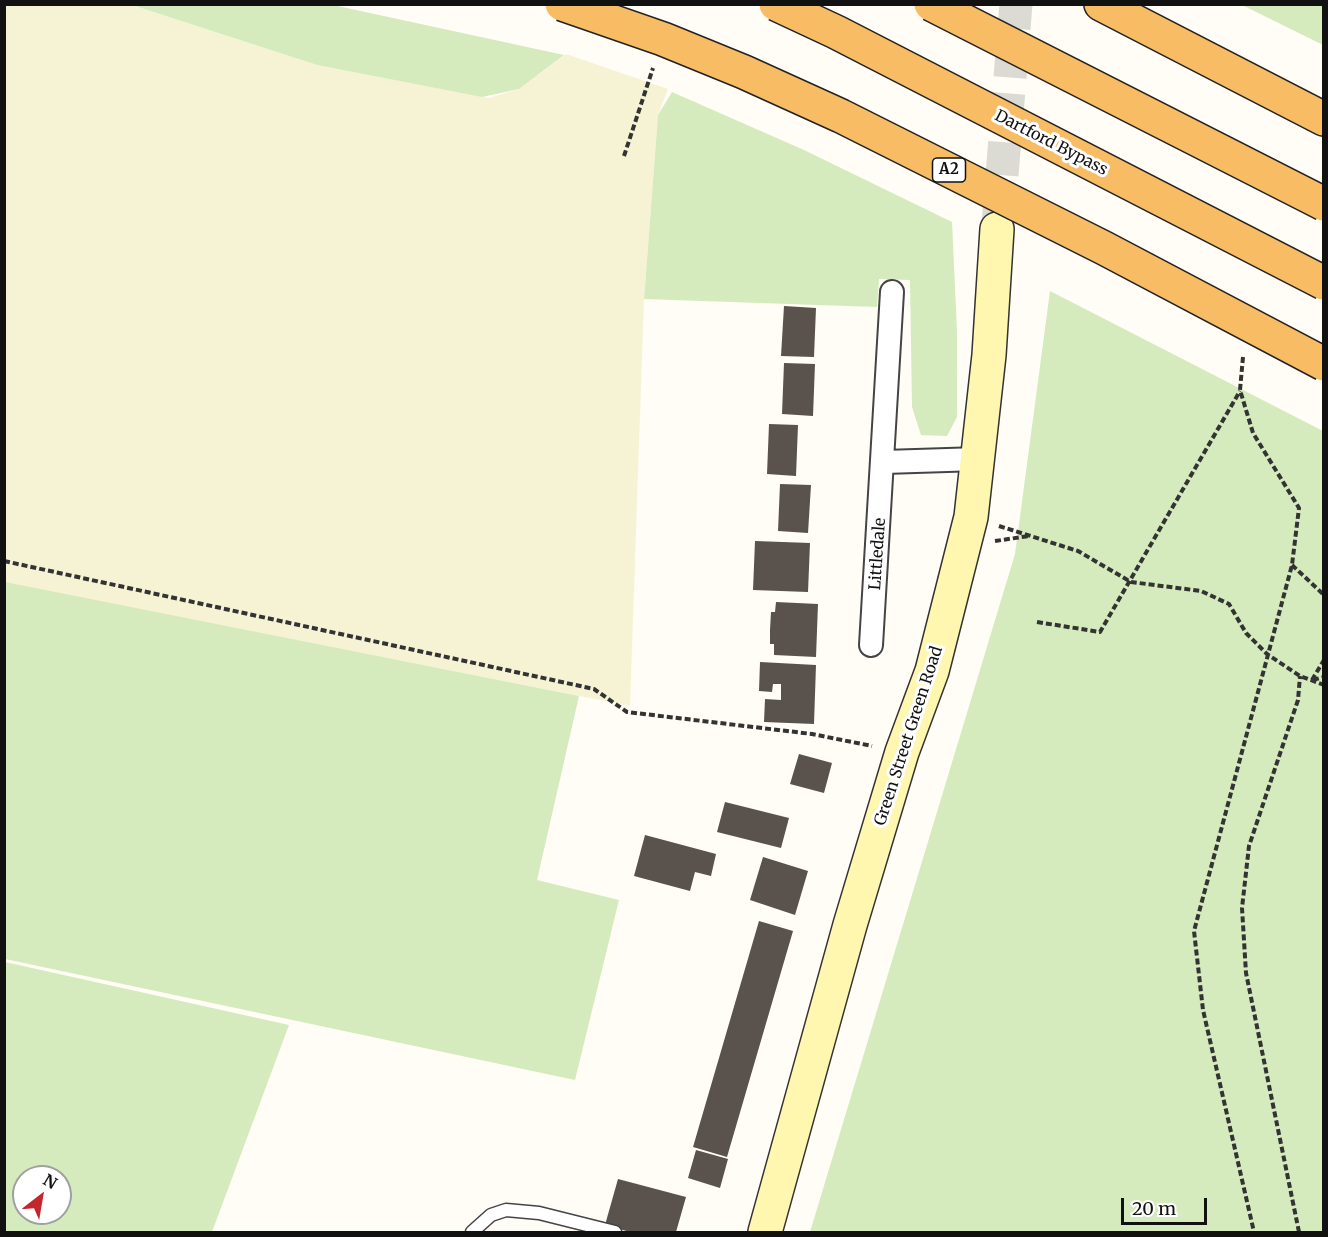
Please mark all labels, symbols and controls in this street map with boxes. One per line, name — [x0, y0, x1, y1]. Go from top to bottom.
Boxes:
street label: Dartford Bypass — [991, 106, 1111, 180]
road number: A2 — [932, 158, 966, 182]
street label: Littledale — [866, 517, 890, 591]
street label: Green Street Green Road — [871, 644, 947, 828]
north arrow — [12, 1165, 72, 1225]
text: N — [40, 1169, 61, 1193]
scale bar — [1124, 1186, 1210, 1224]
text: 20 m — [1132, 1197, 1176, 1220]

